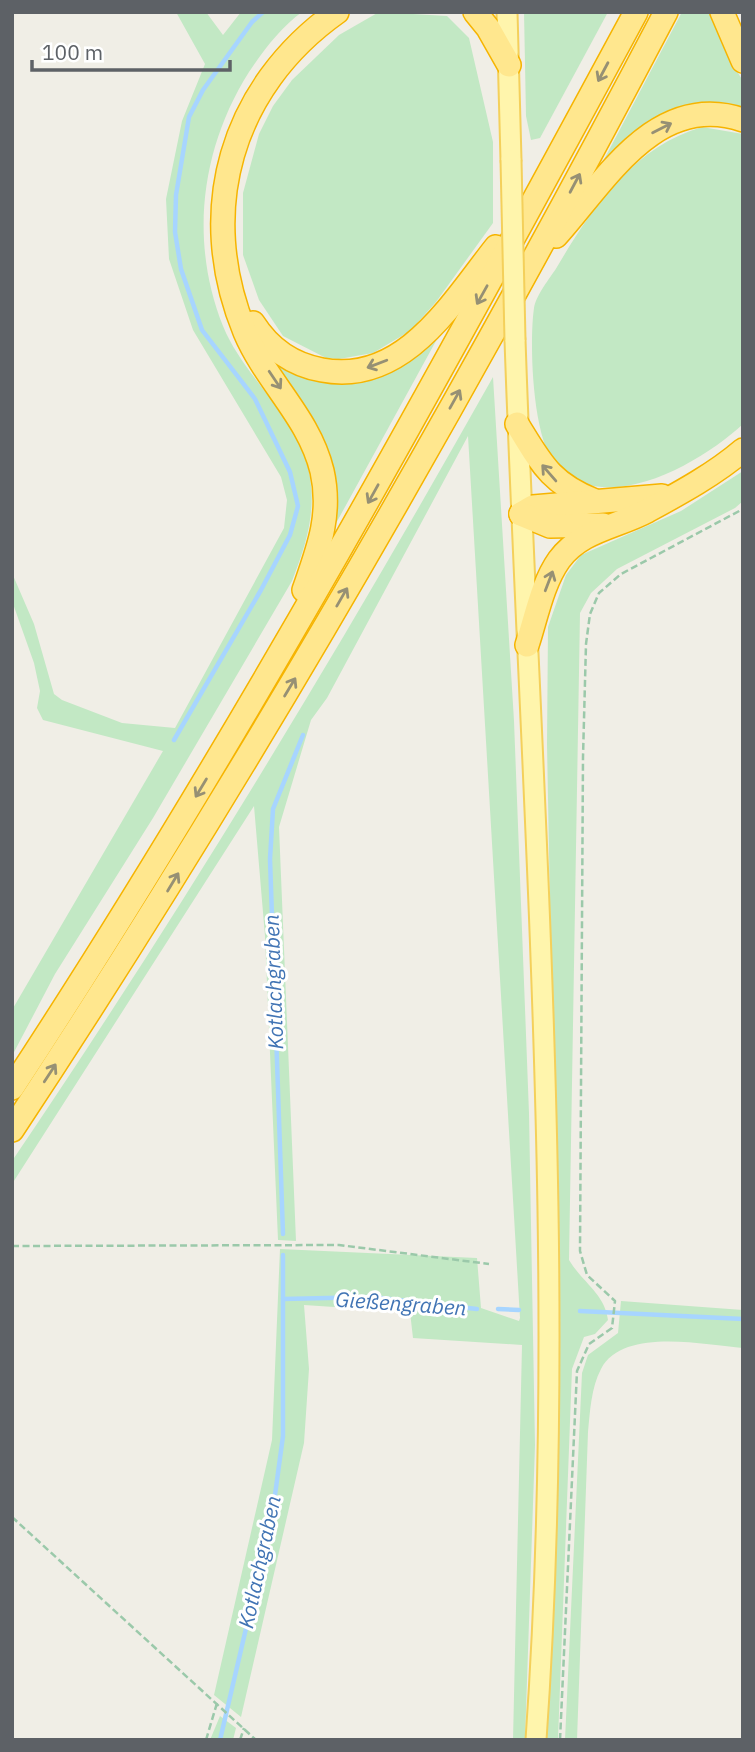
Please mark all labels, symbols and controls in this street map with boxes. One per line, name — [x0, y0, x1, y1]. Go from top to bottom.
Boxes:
scale bar — [32, 28, 229, 72]
text: 100 m — [42, 38, 103, 66]
one-way arrow — [596, 62, 610, 82]
one-way arrow — [651, 120, 672, 134]
one-way arrow — [569, 173, 582, 194]
one-way arrow — [475, 284, 489, 304]
one-way arrow — [366, 359, 388, 372]
one-way arrow — [268, 370, 282, 389]
one-way arrow — [448, 390, 462, 410]
one-way arrow — [541, 464, 557, 482]
one-way arrow — [366, 483, 379, 504]
one-way arrow — [543, 570, 556, 592]
one-way arrow — [335, 588, 349, 608]
one-way arrow — [283, 678, 297, 698]
one-way arrow — [194, 777, 208, 797]
one-way arrow — [167, 873, 181, 893]
water label: Kotlachgraben — [257, 914, 289, 1050]
one-way arrow — [43, 1064, 57, 1084]
water label: Gießengraben — [335, 1284, 467, 1322]
water label: Kotlachgraben — [231, 1493, 287, 1631]

